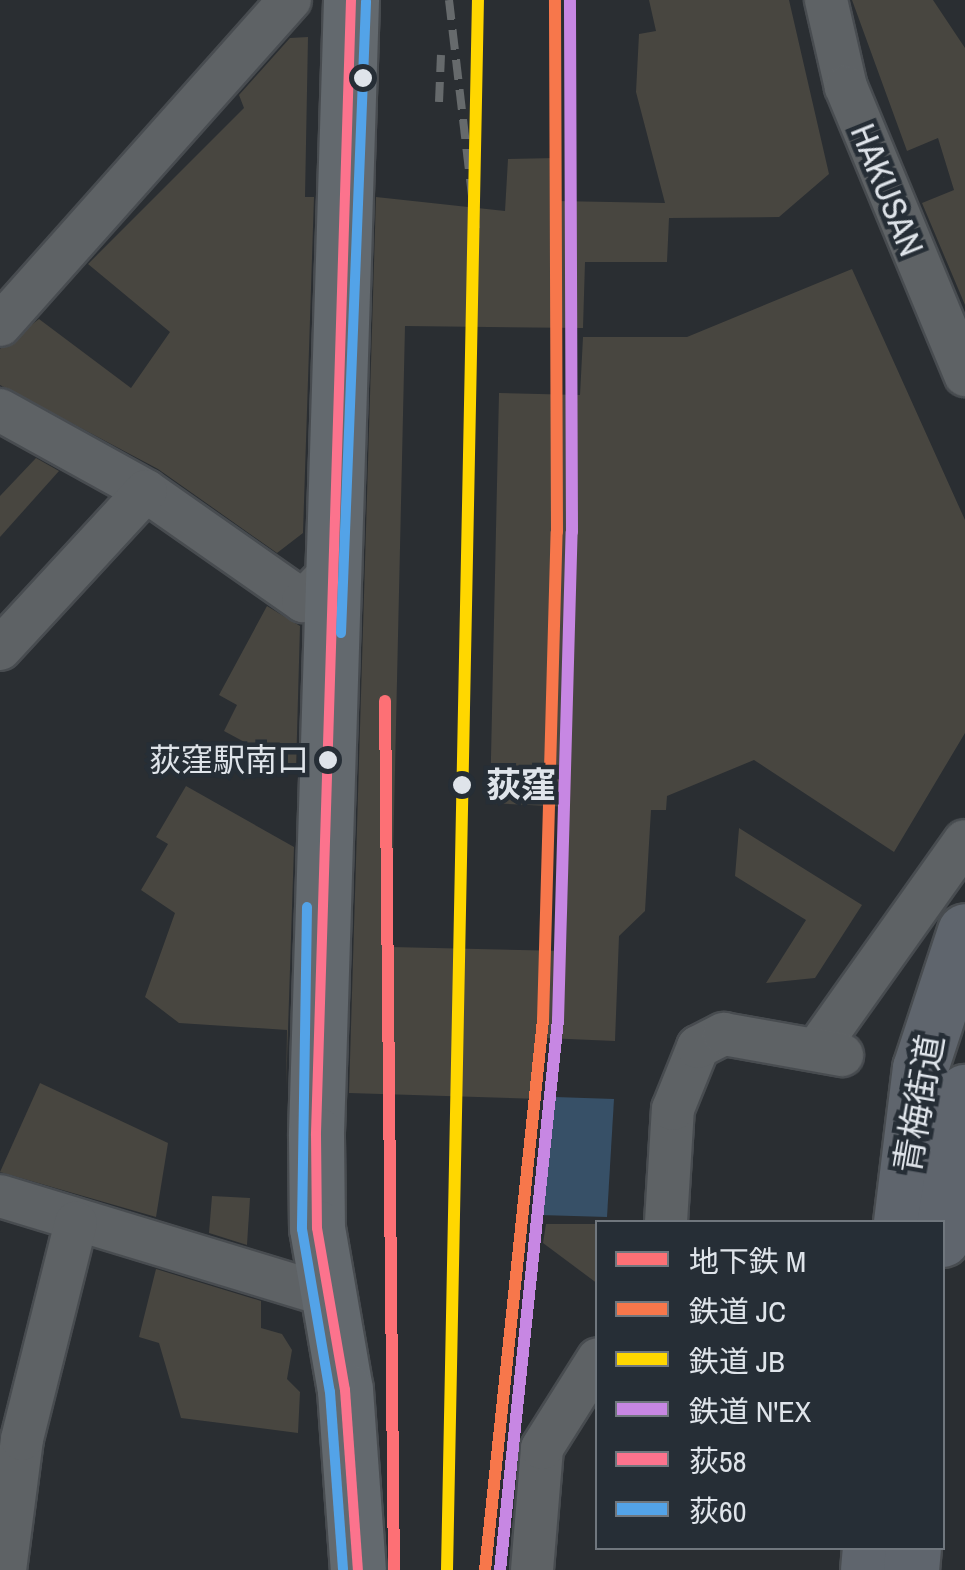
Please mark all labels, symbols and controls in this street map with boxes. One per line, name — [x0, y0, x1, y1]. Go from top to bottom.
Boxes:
unlabelled marker — [353, 68, 373, 88]
street label: HAKUSAN — [842, 118, 932, 262]
place label: 荻窪駅南口 — [149, 741, 309, 779]
marker: 荻窪駅南口 — [318, 750, 338, 770]
place label: 荻窪 — [486, 764, 556, 806]
marker: 荻窪 — [447, 770, 477, 800]
street label: 青梅街道 — [886, 1031, 952, 1177]
legend — [595, 1220, 945, 1550]
text: 地下鉄 M — [689, 1241, 806, 1281]
text: 鉄道 JC — [689, 1291, 786, 1331]
text: 鉄道 JB — [689, 1341, 785, 1381]
text: 鉄道 N'EX — [689, 1391, 811, 1431]
text: 荻58 — [689, 1441, 746, 1481]
text: 荻60 — [689, 1491, 746, 1531]

